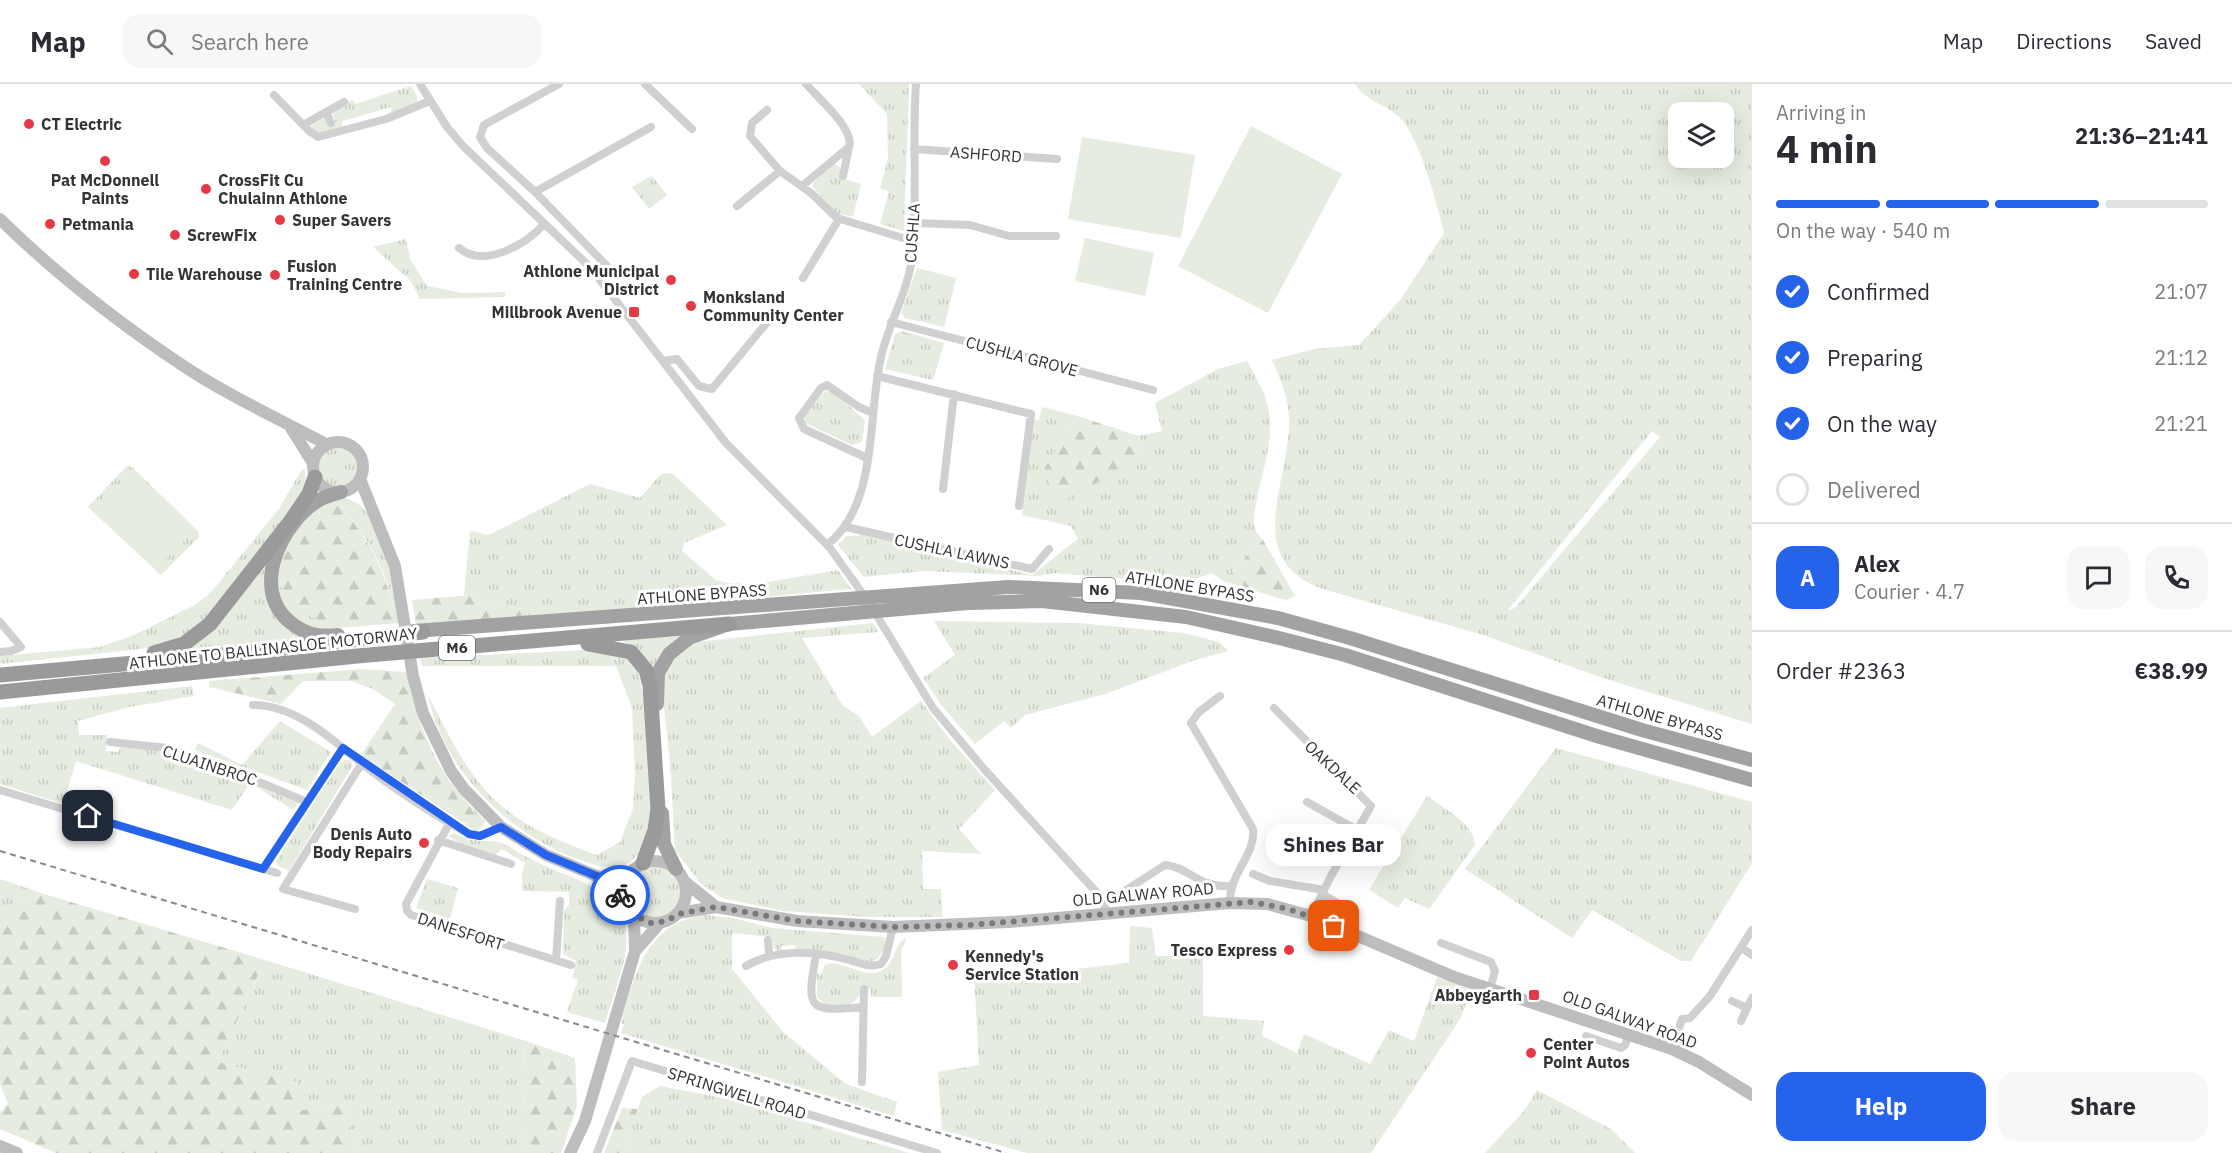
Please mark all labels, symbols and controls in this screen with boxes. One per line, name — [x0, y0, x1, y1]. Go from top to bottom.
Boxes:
search box — [122, 14, 542, 68]
text: Map — [30, 23, 86, 60]
icon: search — [143, 25, 176, 58]
text: Search here — [191, 27, 309, 56]
text: Map — [1943, 27, 1983, 55]
text: Directions — [2016, 27, 2112, 55]
text: Saved — [2145, 27, 2202, 55]
text: Arriving in — [1776, 99, 1866, 126]
map controls — [1668, 102, 1734, 168]
button: layers — [1668, 102, 1734, 168]
place label: CT Electric — [41, 114, 122, 134]
marker: CT Electric — [22, 117, 36, 131]
text: 21:36–21:41 — [2075, 121, 2208, 150]
text: 4 min — [1776, 123, 1878, 174]
street label: ASHFORD — [949, 142, 1023, 166]
marker: Pat McDonnell Paints — [98, 154, 112, 168]
place label: Pat McDonnell Paints — [51, 170, 159, 208]
place label: CrossFit Cu Chulainn Athlone — [218, 170, 348, 208]
marker: CrossFit Cu Chulainn Athlone — [199, 182, 213, 196]
street label: CUSHLA — [900, 202, 924, 264]
place label: Super Savers — [292, 210, 391, 230]
marker: Super Savers — [273, 213, 287, 227]
place label: Petmania — [62, 214, 134, 234]
marker: Petmania — [43, 217, 57, 231]
text: On the way · 540 m — [1776, 217, 1950, 244]
place label: ScrewFix — [187, 225, 257, 245]
marker: ScrewFix — [168, 228, 182, 242]
place label: Fusion Training Centre — [287, 256, 402, 294]
place label: Athlone Municipal District — [523, 261, 659, 299]
place label: Tile Warehouse — [146, 264, 262, 284]
marker: Tile Warehouse — [127, 267, 141, 281]
marker: Fusion Training Centre — [268, 268, 282, 282]
marker: Athlone Municipal District — [664, 273, 678, 287]
icon: check — [1776, 275, 1809, 308]
text: Confirmed — [1827, 277, 1930, 306]
text: 21:07 — [2154, 278, 2208, 305]
place label: Monksland Community Center — [703, 287, 844, 325]
marker: Monksland Community Center — [684, 299, 698, 313]
place label: Millbrook Avenue — [492, 302, 622, 322]
marker: Millbrook Avenue — [627, 305, 641, 319]
street label: CUSHLA GROVE — [964, 331, 1080, 381]
icon: check — [1776, 341, 1809, 374]
text: Preparing — [1827, 343, 1922, 372]
text: 21:12 — [2154, 344, 2208, 371]
icon: check — [1776, 407, 1809, 440]
text: On the way — [1827, 409, 1937, 438]
text: 21:21 — [2154, 410, 2208, 437]
text: Delivered — [1827, 475, 1921, 504]
street label: CUSHLA LAWNS — [893, 529, 1011, 573]
button: chat — [2067, 546, 2130, 609]
button: phone — [2145, 546, 2208, 609]
text: Alex — [1854, 549, 1900, 578]
text: A — [1800, 563, 1815, 592]
street label: ATHLONE BYPASS — [1124, 566, 1256, 606]
road number: N6 — [1082, 578, 1116, 602]
text: Courier · 4.7 — [1854, 578, 1965, 605]
street label: ATHLONE BYPASS — [636, 579, 768, 609]
street label: ATHLONE TO BALLINASLOE MOTORWAY — [128, 623, 419, 673]
road number: M6 — [439, 636, 475, 660]
text: Order #2363 — [1776, 656, 1906, 685]
text: €38.99 — [2135, 656, 2208, 685]
street label: ATHLONE BYPASS — [1595, 689, 1725, 745]
street label: OAKDALE — [1301, 736, 1365, 798]
street label: CLUAINBROC — [160, 740, 260, 790]
pin — [62, 790, 113, 841]
icon: home — [71, 799, 104, 832]
place label: Denis Auto Body Repairs — [313, 824, 412, 862]
callout: Shines Bar — [1266, 824, 1402, 866]
text: Shines Bar — [1283, 831, 1384, 858]
marker: Denis Auto Body Repairs — [417, 836, 431, 850]
courier — [590, 865, 650, 925]
street label: OLD GALWAY ROAD — [1071, 878, 1215, 910]
icon: bike — [604, 879, 637, 912]
pin — [1308, 900, 1359, 951]
street label: DANESFORT — [415, 908, 507, 954]
icon: bag — [1317, 909, 1350, 942]
place label: Tesco Express — [1171, 940, 1277, 960]
marker: Tesco Express — [1282, 943, 1296, 957]
place label: Kennedy's Service Station — [965, 946, 1079, 984]
marker: Kennedy's Service Station — [946, 958, 960, 972]
place label: Abbeygarth — [1434, 985, 1522, 1005]
street label: OLD GALWAY ROAD — [1560, 985, 1700, 1053]
marker: Abbeygarth — [1527, 988, 1541, 1002]
place label: Center Point Autos — [1543, 1034, 1630, 1072]
marker: Center Point Autos — [1524, 1046, 1538, 1060]
street label: SPRINGWELL ROAD — [665, 1062, 809, 1124]
button: Help — [1776, 1072, 1986, 1141]
button: Share — [1998, 1072, 2208, 1141]

